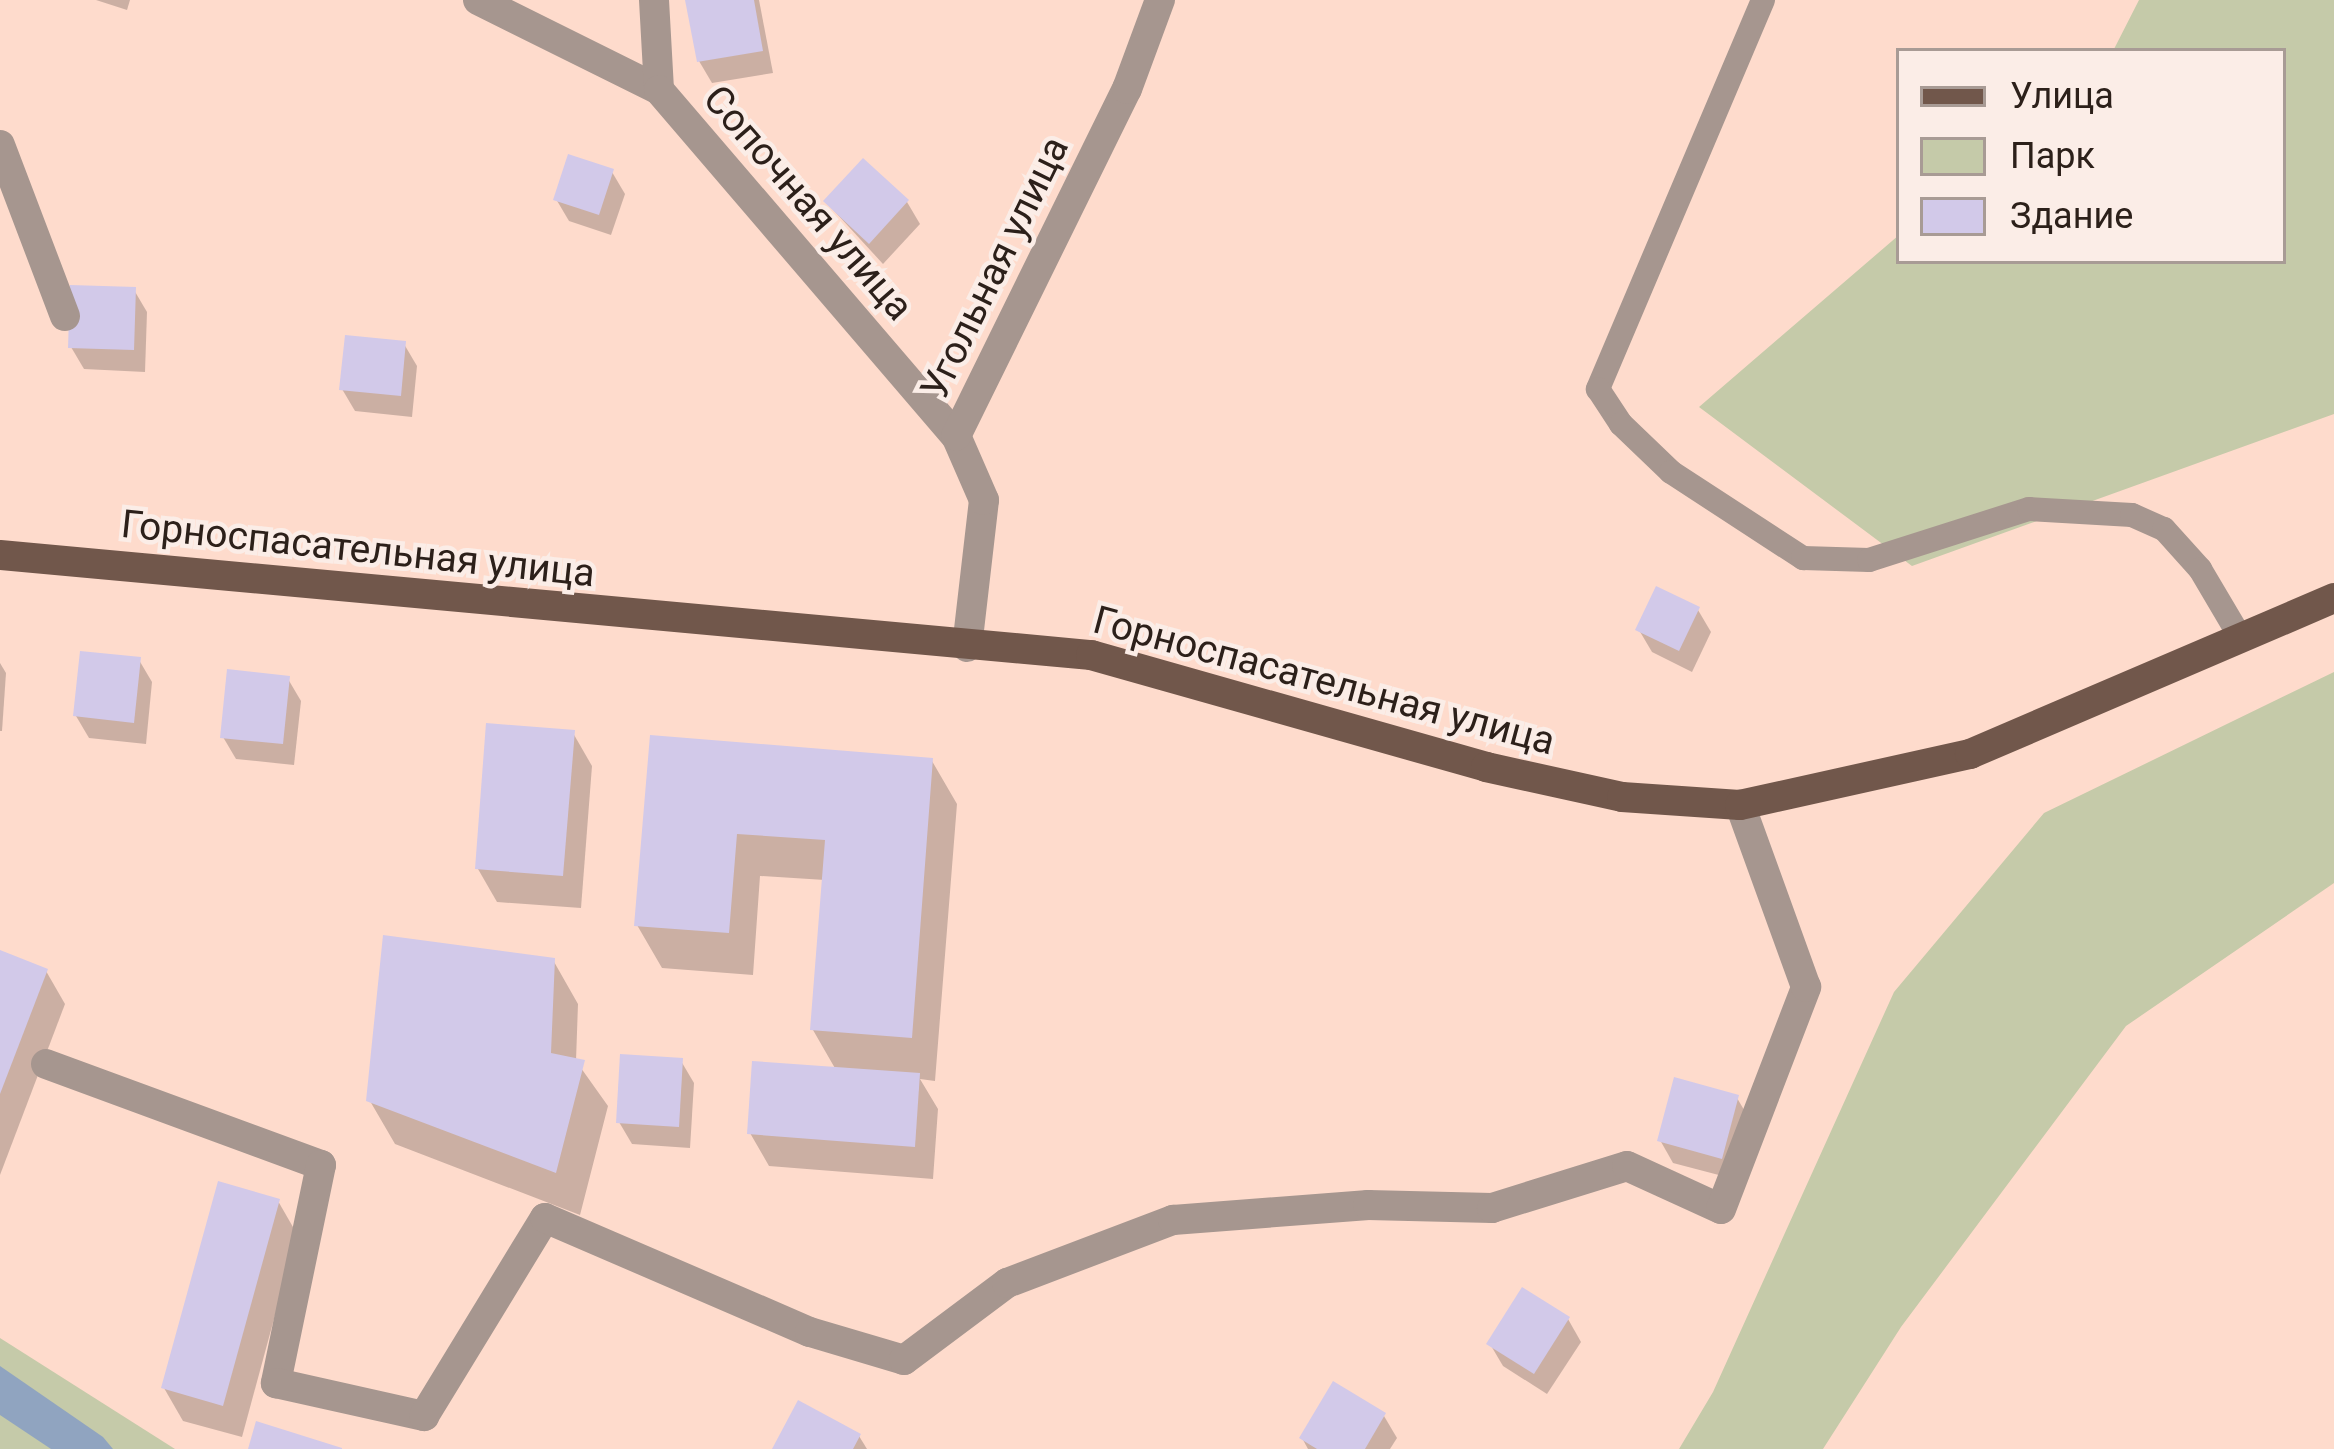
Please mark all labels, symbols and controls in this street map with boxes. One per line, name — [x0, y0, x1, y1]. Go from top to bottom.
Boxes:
legend — [1896, 48, 2286, 264]
text: Улица — [2010, 75, 2114, 117]
street label: Сопочная улица — [693, 76, 923, 330]
street label: Угольная улица — [911, 129, 1079, 407]
text: Парк — [2010, 135, 2095, 177]
text: Здание — [2010, 195, 2133, 237]
street label: Горноспасательная улица — [119, 501, 597, 597]
street label: Горноспасательная улица — [1088, 597, 1560, 765]

